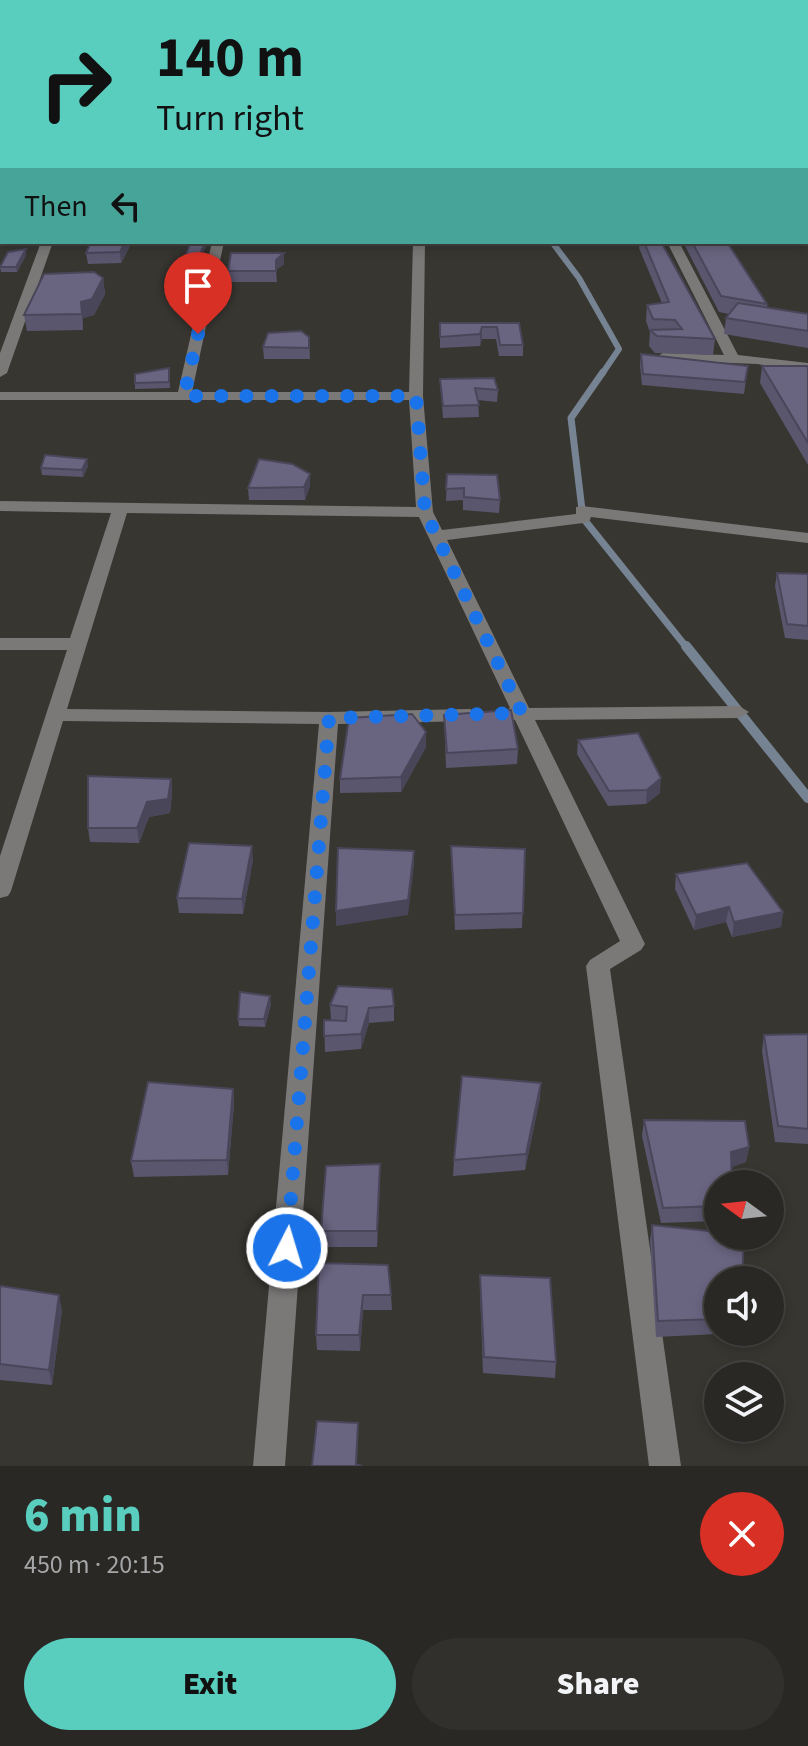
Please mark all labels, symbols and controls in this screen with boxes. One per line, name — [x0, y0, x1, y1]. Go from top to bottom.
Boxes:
text: 140 m — [156, 19, 304, 98]
icon: right — [24, 32, 128, 136]
text: Turn right — [156, 93, 304, 144]
icon: left — [104, 184, 148, 228]
text: Then — [24, 185, 88, 228]
pin — [164, 252, 232, 334]
icon: arrive — [176, 264, 220, 308]
north arrow — [704, 1170, 784, 1250]
map controls — [704, 1170, 784, 1442]
position arrow — [245, 1206, 329, 1290]
button: sound — [704, 1266, 784, 1346]
button: layers — [704, 1362, 784, 1442]
text: 6 min — [24, 1482, 142, 1550]
button: close — [700, 1492, 784, 1576]
text: 450 m · 20:15 — [24, 1546, 165, 1583]
button: Exit — [24, 1638, 396, 1730]
button: Share — [412, 1638, 784, 1730]

